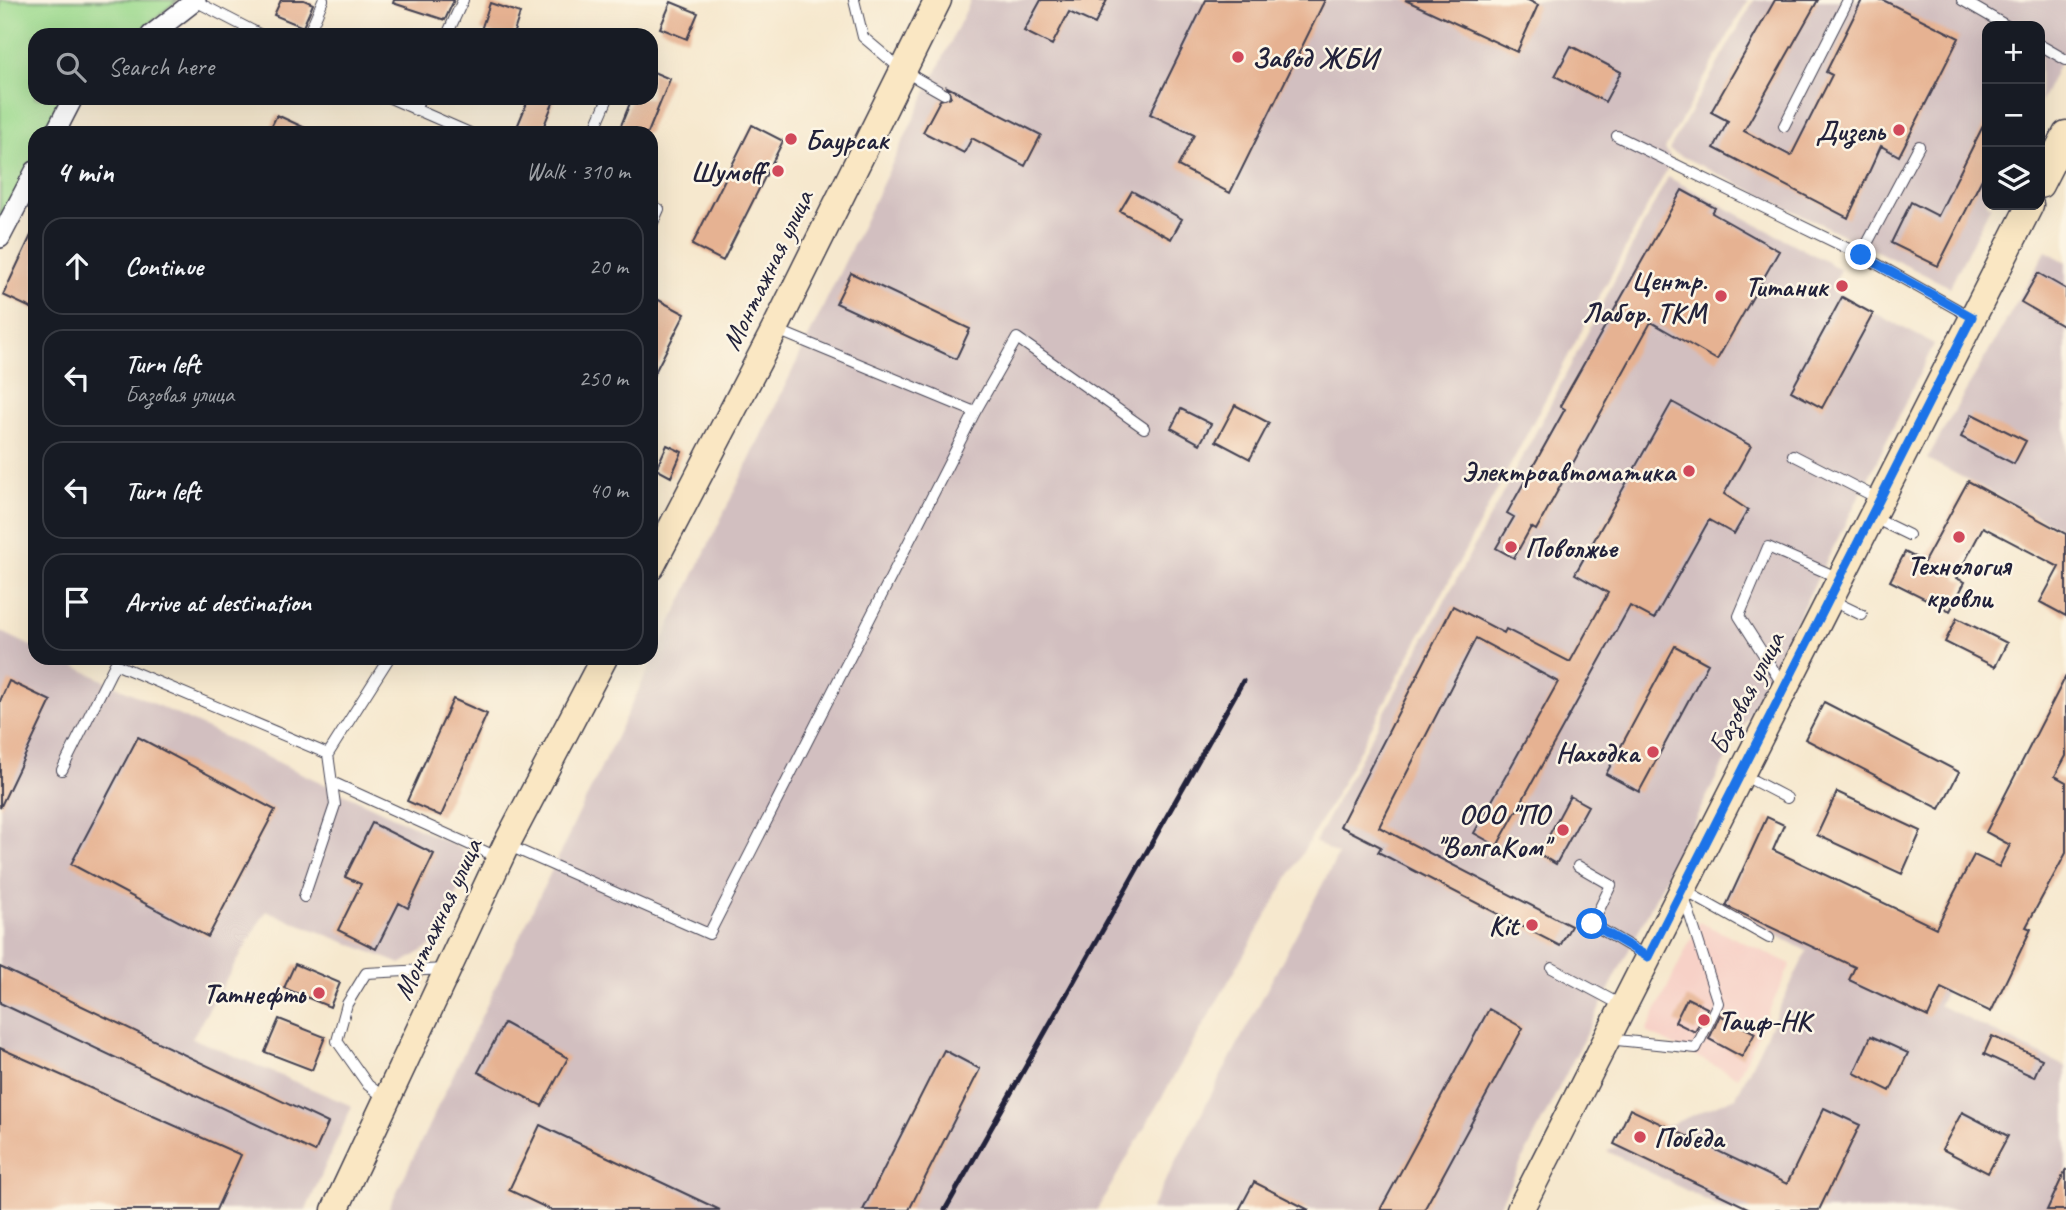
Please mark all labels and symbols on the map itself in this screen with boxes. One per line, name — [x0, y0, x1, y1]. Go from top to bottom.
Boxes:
place label: Завод ЖБИ — [1252, 40, 1383, 75]
marker: Завод ЖБИ — [1230, 49, 1246, 65]
place label: Дизель — [1816, 113, 1887, 149]
place label: Баурсак — [805, 122, 891, 158]
marker: Дизель — [1891, 122, 1907, 138]
marker: Баурсак — [783, 131, 799, 147]
place label: Шумоff — [690, 154, 770, 189]
marker: Шумоff — [770, 163, 786, 179]
street label: Монтажная улица — [713, 183, 822, 356]
route end — [1845, 239, 1876, 270]
place label: Центр. Лабор. ТКМ — [1582, 263, 1708, 330]
place label: Титаник — [1745, 269, 1830, 304]
marker: Титаник — [1834, 278, 1850, 294]
marker: Центр. Лабор. ТКМ — [1713, 288, 1729, 304]
place label: Электроавтоматика — [1462, 454, 1678, 489]
marker: Электроавтоматика — [1681, 463, 1697, 479]
marker: Технология кровли — [1951, 529, 1967, 545]
place label: Поволжье — [1525, 530, 1619, 565]
marker: Поволжье — [1503, 539, 1519, 555]
place label: Технология кровли — [1907, 548, 2013, 615]
street label: Базовая улица — [1700, 624, 1793, 761]
place label: Находка — [1556, 735, 1642, 770]
marker: Находка — [1645, 744, 1661, 760]
place label: ООО "ПО "ВолгаКом" — [1436, 797, 1555, 864]
marker: ООО "ПО "ВолгаКом" — [1555, 822, 1571, 838]
street label: Монтажная улица — [384, 831, 490, 1005]
place label: Kit — [1489, 908, 1521, 943]
route start — [1576, 908, 1607, 939]
marker: Kit — [1524, 917, 1540, 933]
place label: Татнефть — [203, 976, 307, 1011]
marker: Татнефть — [311, 985, 327, 1001]
place label: Таиф-НК — [1718, 1003, 1815, 1038]
marker: Таиф-НК — [1696, 1012, 1712, 1028]
place label: Победа — [1654, 1120, 1726, 1155]
marker: Победа — [1632, 1129, 1648, 1145]

